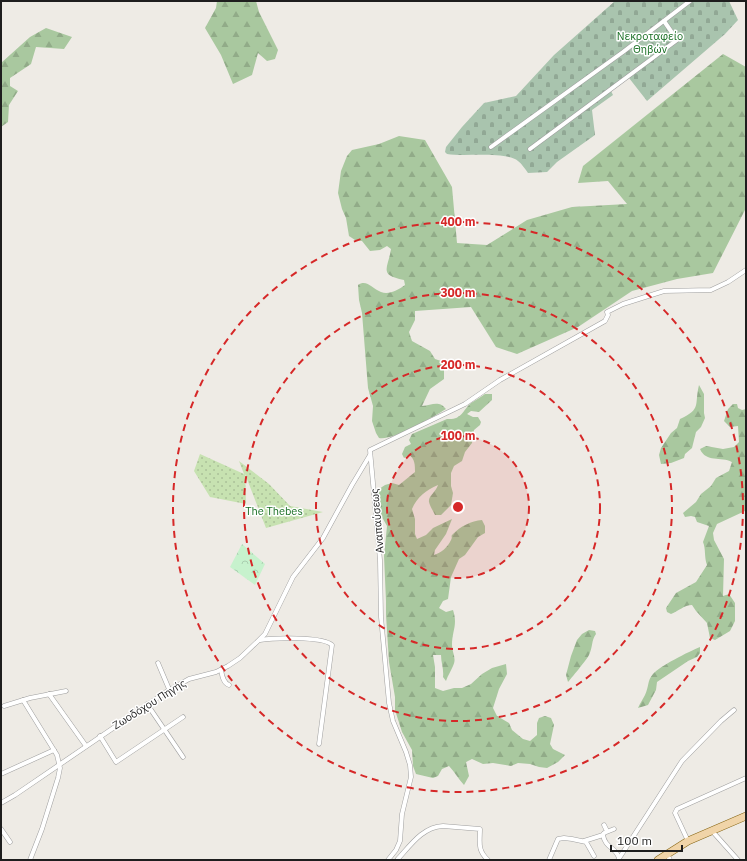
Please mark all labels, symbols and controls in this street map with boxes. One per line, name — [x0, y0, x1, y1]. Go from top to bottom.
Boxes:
park label: Νεκροταφείο Θηβών — [617, 29, 683, 56]
text: 400 m — [440, 214, 476, 229]
text: 300 m — [440, 285, 476, 300]
text: 200 m — [440, 357, 476, 372]
text: 100 m — [440, 428, 476, 443]
street label: Αναπαύσεως — [367, 488, 387, 554]
centre of rings — [451, 500, 465, 514]
park label: The Thebes — [245, 504, 303, 518]
street label: Ζωοδόχου Πηγής — [110, 676, 188, 732]
scale bar — [611, 827, 682, 853]
text: 100 m — [617, 833, 652, 848]

